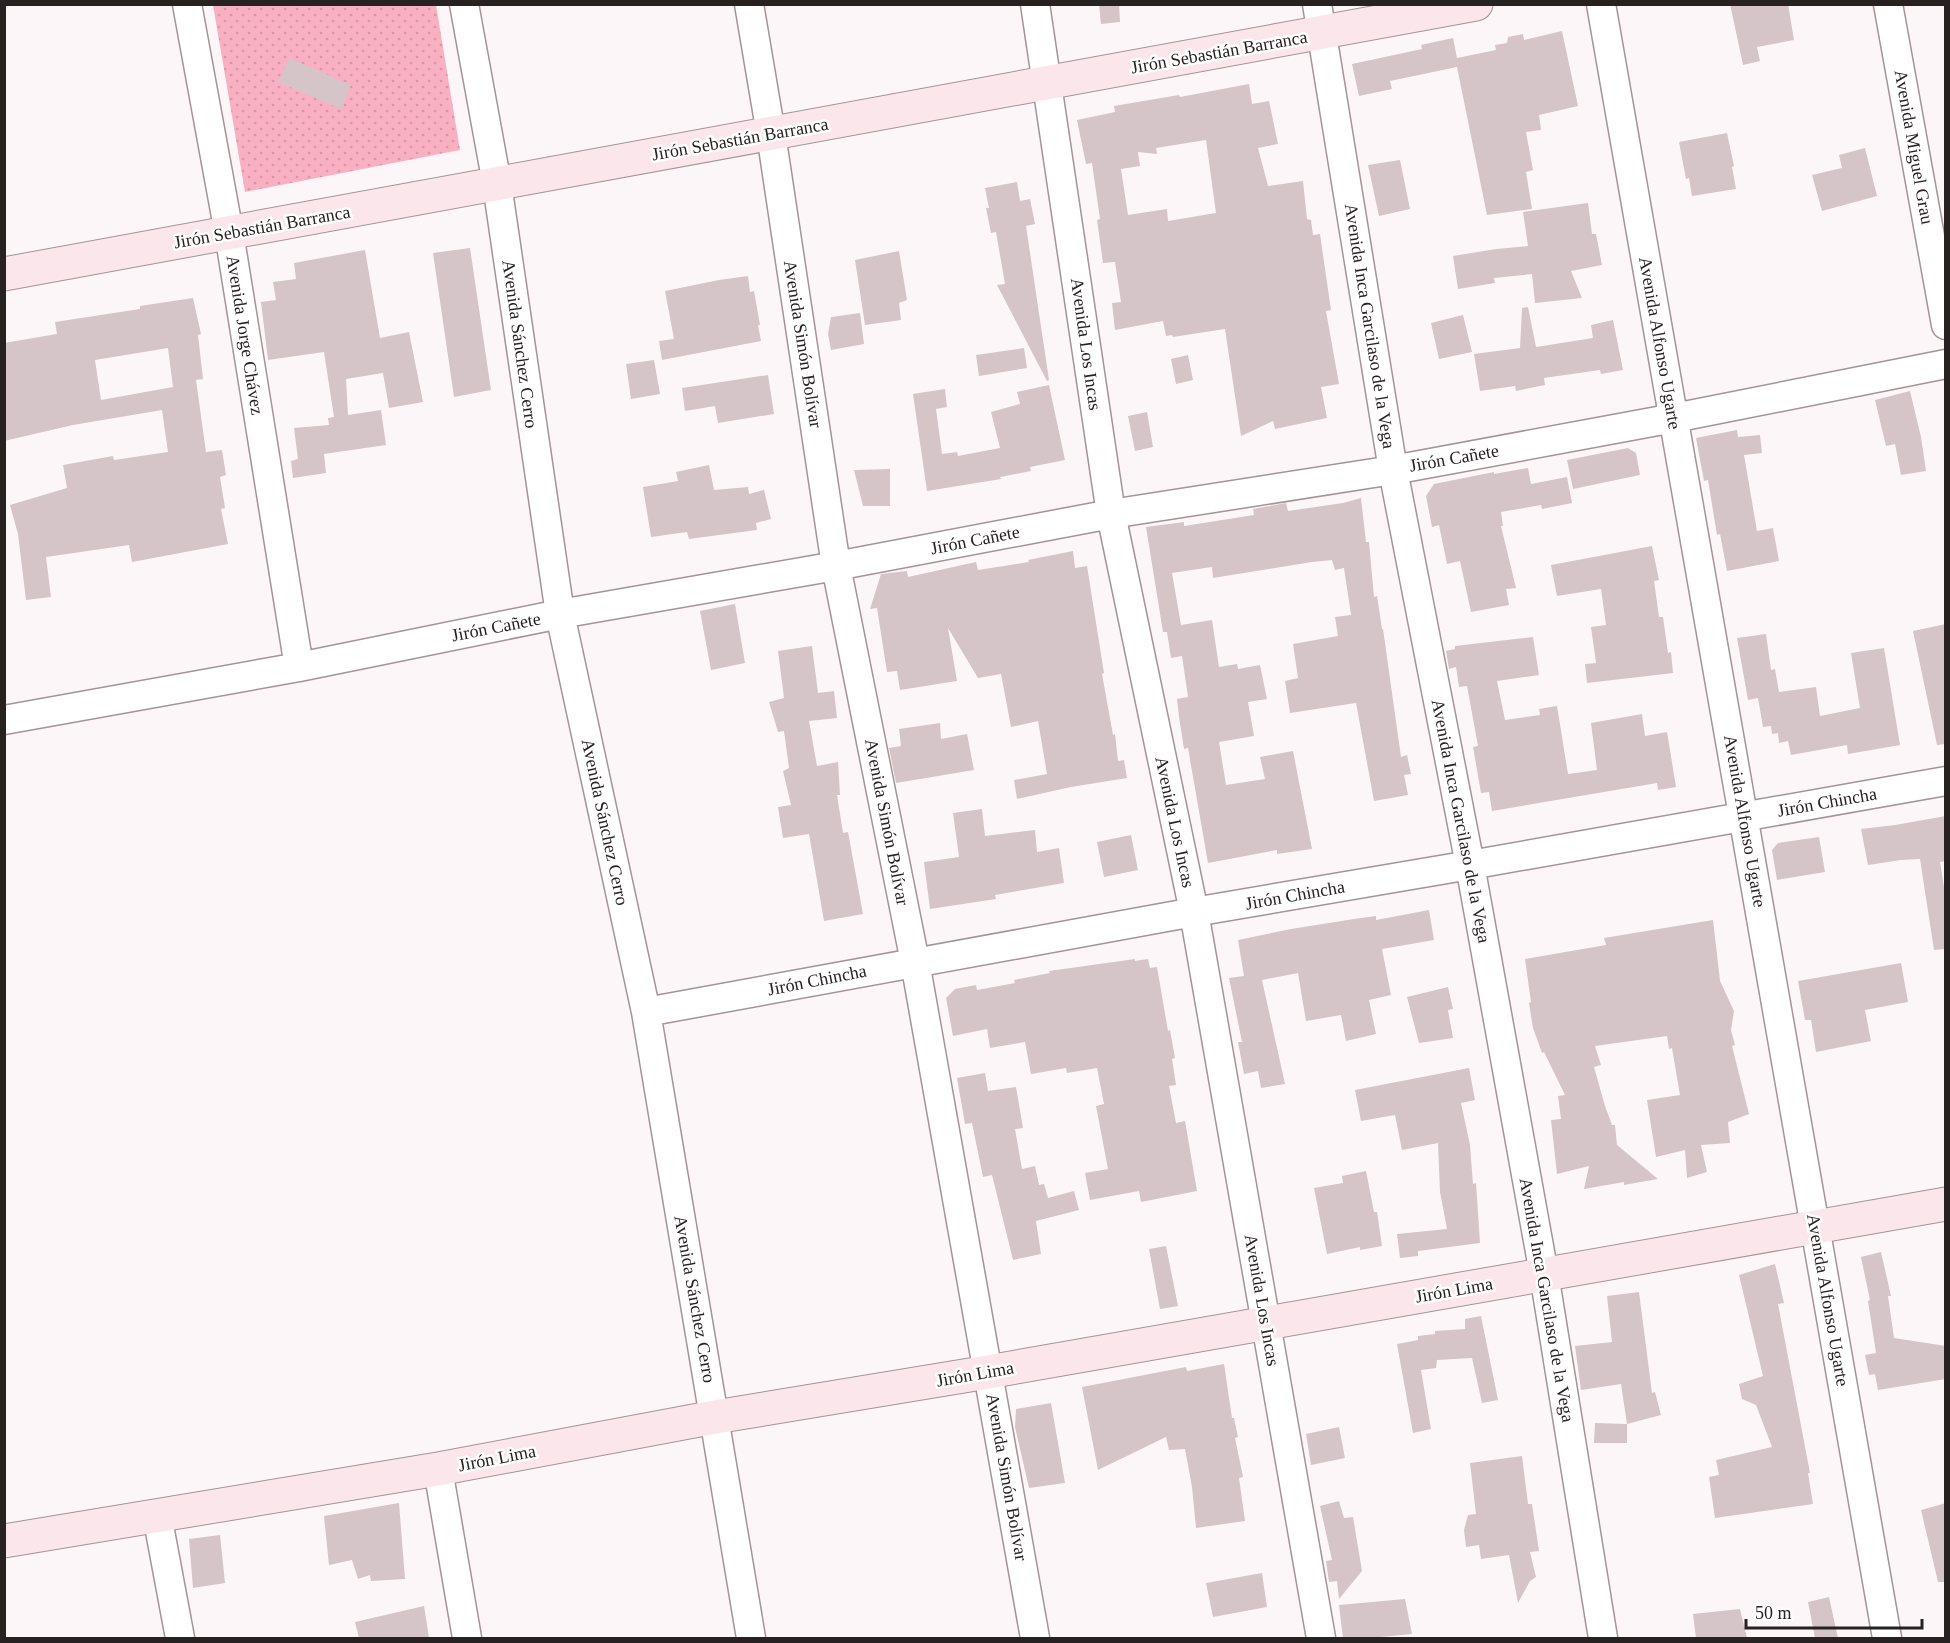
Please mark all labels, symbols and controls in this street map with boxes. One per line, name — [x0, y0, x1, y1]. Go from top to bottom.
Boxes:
street label: Jirón Sebastián Barranca — [1129, 27, 1309, 77]
street label: Avenida Miguel Grau — [1891, 68, 1937, 226]
street label: Jirón Sebastián Barranca — [650, 114, 830, 164]
street label: Jirón Sebastián Barranca — [172, 202, 352, 252]
street label: Avenida Inca Garcilaso de la Vega — [1341, 202, 1399, 450]
street label: Avenida Jorge Chávez — [223, 254, 267, 416]
street label: Avenida Alfonso Ugarte — [1635, 255, 1685, 431]
street label: Avenida Sánchez Cerro — [498, 259, 542, 429]
street label: Avenida Simón Bolívar — [780, 259, 826, 429]
street label: Avenida Los Incas — [1067, 276, 1105, 412]
street label: Jirón Cañete — [1408, 440, 1500, 476]
street label: Jirón Cañete — [929, 522, 1021, 558]
street label: Jirón Cañete — [450, 609, 542, 645]
street label: Avenida Inca Garcilaso de la Vega — [1428, 698, 1494, 944]
street label: Avenida Alfonso Ugarte — [1720, 733, 1770, 909]
street label: Avenida Sánchez Cerro — [578, 737, 632, 907]
street label: Avenida Simón Bolívar — [861, 737, 913, 907]
street label: Avenida Los Incas — [1151, 755, 1199, 889]
street label: Jirón Chincha — [1776, 783, 1878, 821]
street label: Jirón Chincha — [1244, 876, 1346, 914]
street label: Jirón Chincha — [766, 961, 868, 999]
street label: Avenida Inca Garcilaso de la Vega — [1516, 1176, 1578, 1424]
street label: Avenida Alfonso Ugarte — [1803, 1212, 1853, 1388]
street label: Avenida Sánchez Cerro — [670, 1214, 720, 1384]
street label: Avenida Los Incas — [1241, 1232, 1283, 1368]
street label: Jirón Lima — [1414, 1273, 1494, 1307]
street label: Jirón Lima — [935, 1357, 1015, 1391]
street label: Avenida Simón Bolívar — [982, 1392, 1032, 1562]
street label: Jirón Lima — [457, 1441, 537, 1475]
scale bar — [1746, 1592, 1922, 1630]
text: 50 m — [1755, 1603, 1792, 1623]

